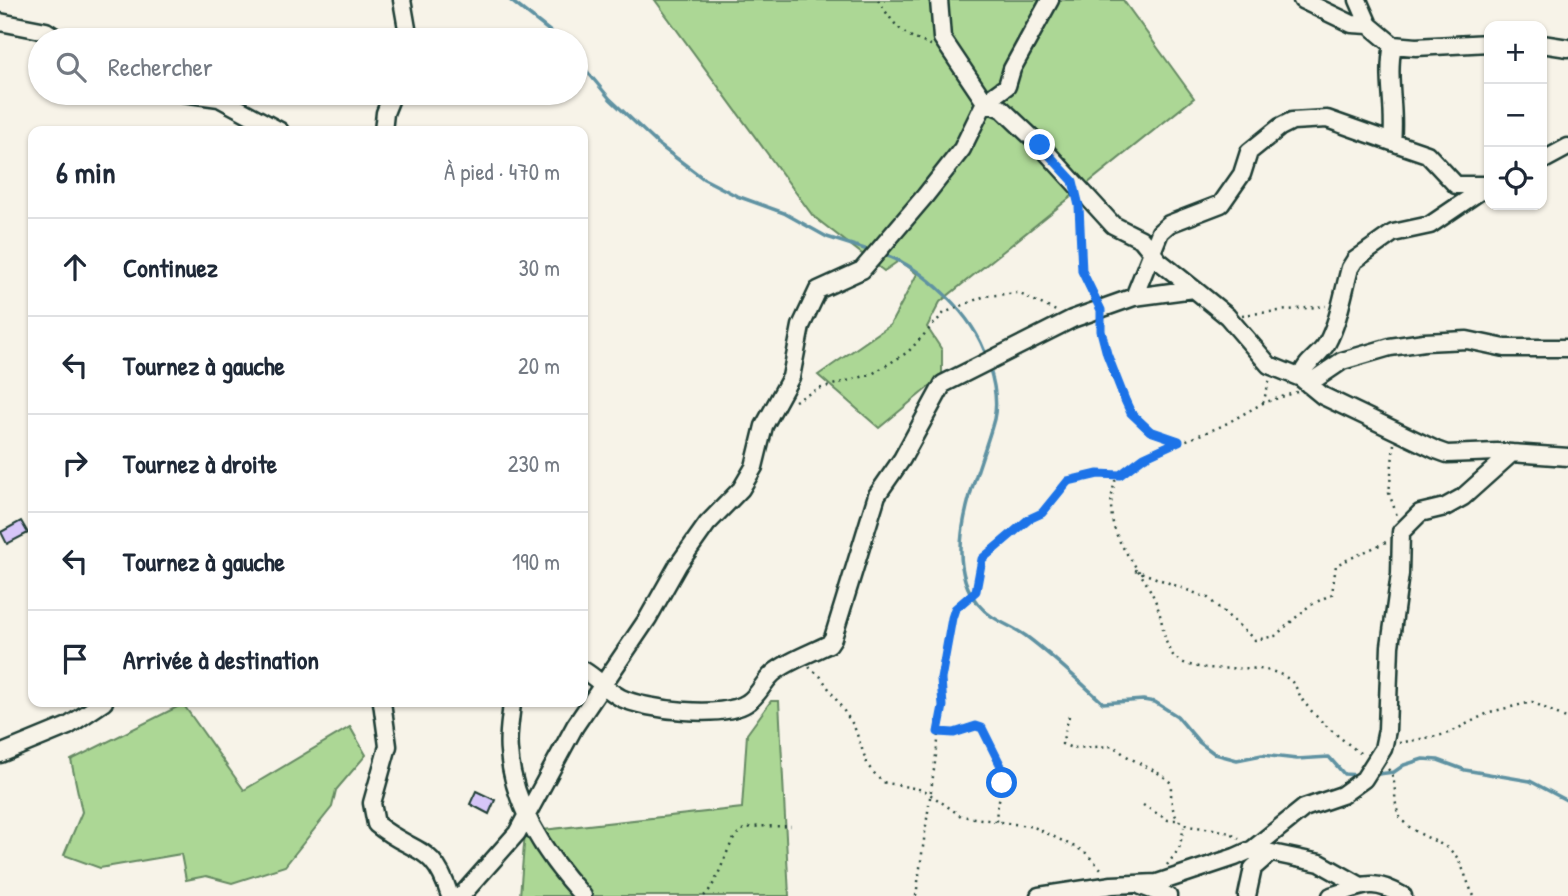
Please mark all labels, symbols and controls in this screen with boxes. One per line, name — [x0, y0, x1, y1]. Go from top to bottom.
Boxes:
map controls — [1484, 21, 1547, 210]
button: + — [1484, 21, 1547, 84]
search box — [28, 28, 588, 105]
icon: search — [52, 48, 90, 86]
text: Rechercher — [108, 49, 213, 84]
button: − — [1484, 84, 1547, 147]
route end — [1024, 129, 1055, 160]
button: locate — [1484, 147, 1547, 210]
text: 6 min — [56, 152, 116, 192]
text: À pied · 470 m — [444, 156, 560, 187]
icon: ahead — [56, 248, 94, 286]
text: Continuez — [123, 250, 218, 285]
text: 30 m — [518, 252, 560, 283]
icon: left — [56, 346, 94, 384]
text: Tournez à gauche — [123, 348, 285, 383]
text: 20 m — [518, 350, 560, 381]
icon: right — [56, 444, 94, 482]
text: Tournez à droite — [123, 446, 277, 481]
text: 230 m — [508, 448, 560, 479]
icon: left — [56, 542, 94, 580]
text: Tournez à gauche — [123, 544, 285, 579]
text: 190 m — [512, 546, 560, 577]
icon: arrive — [56, 640, 94, 678]
text: Arrivée à destination — [123, 642, 319, 677]
route start — [986, 767, 1017, 798]

